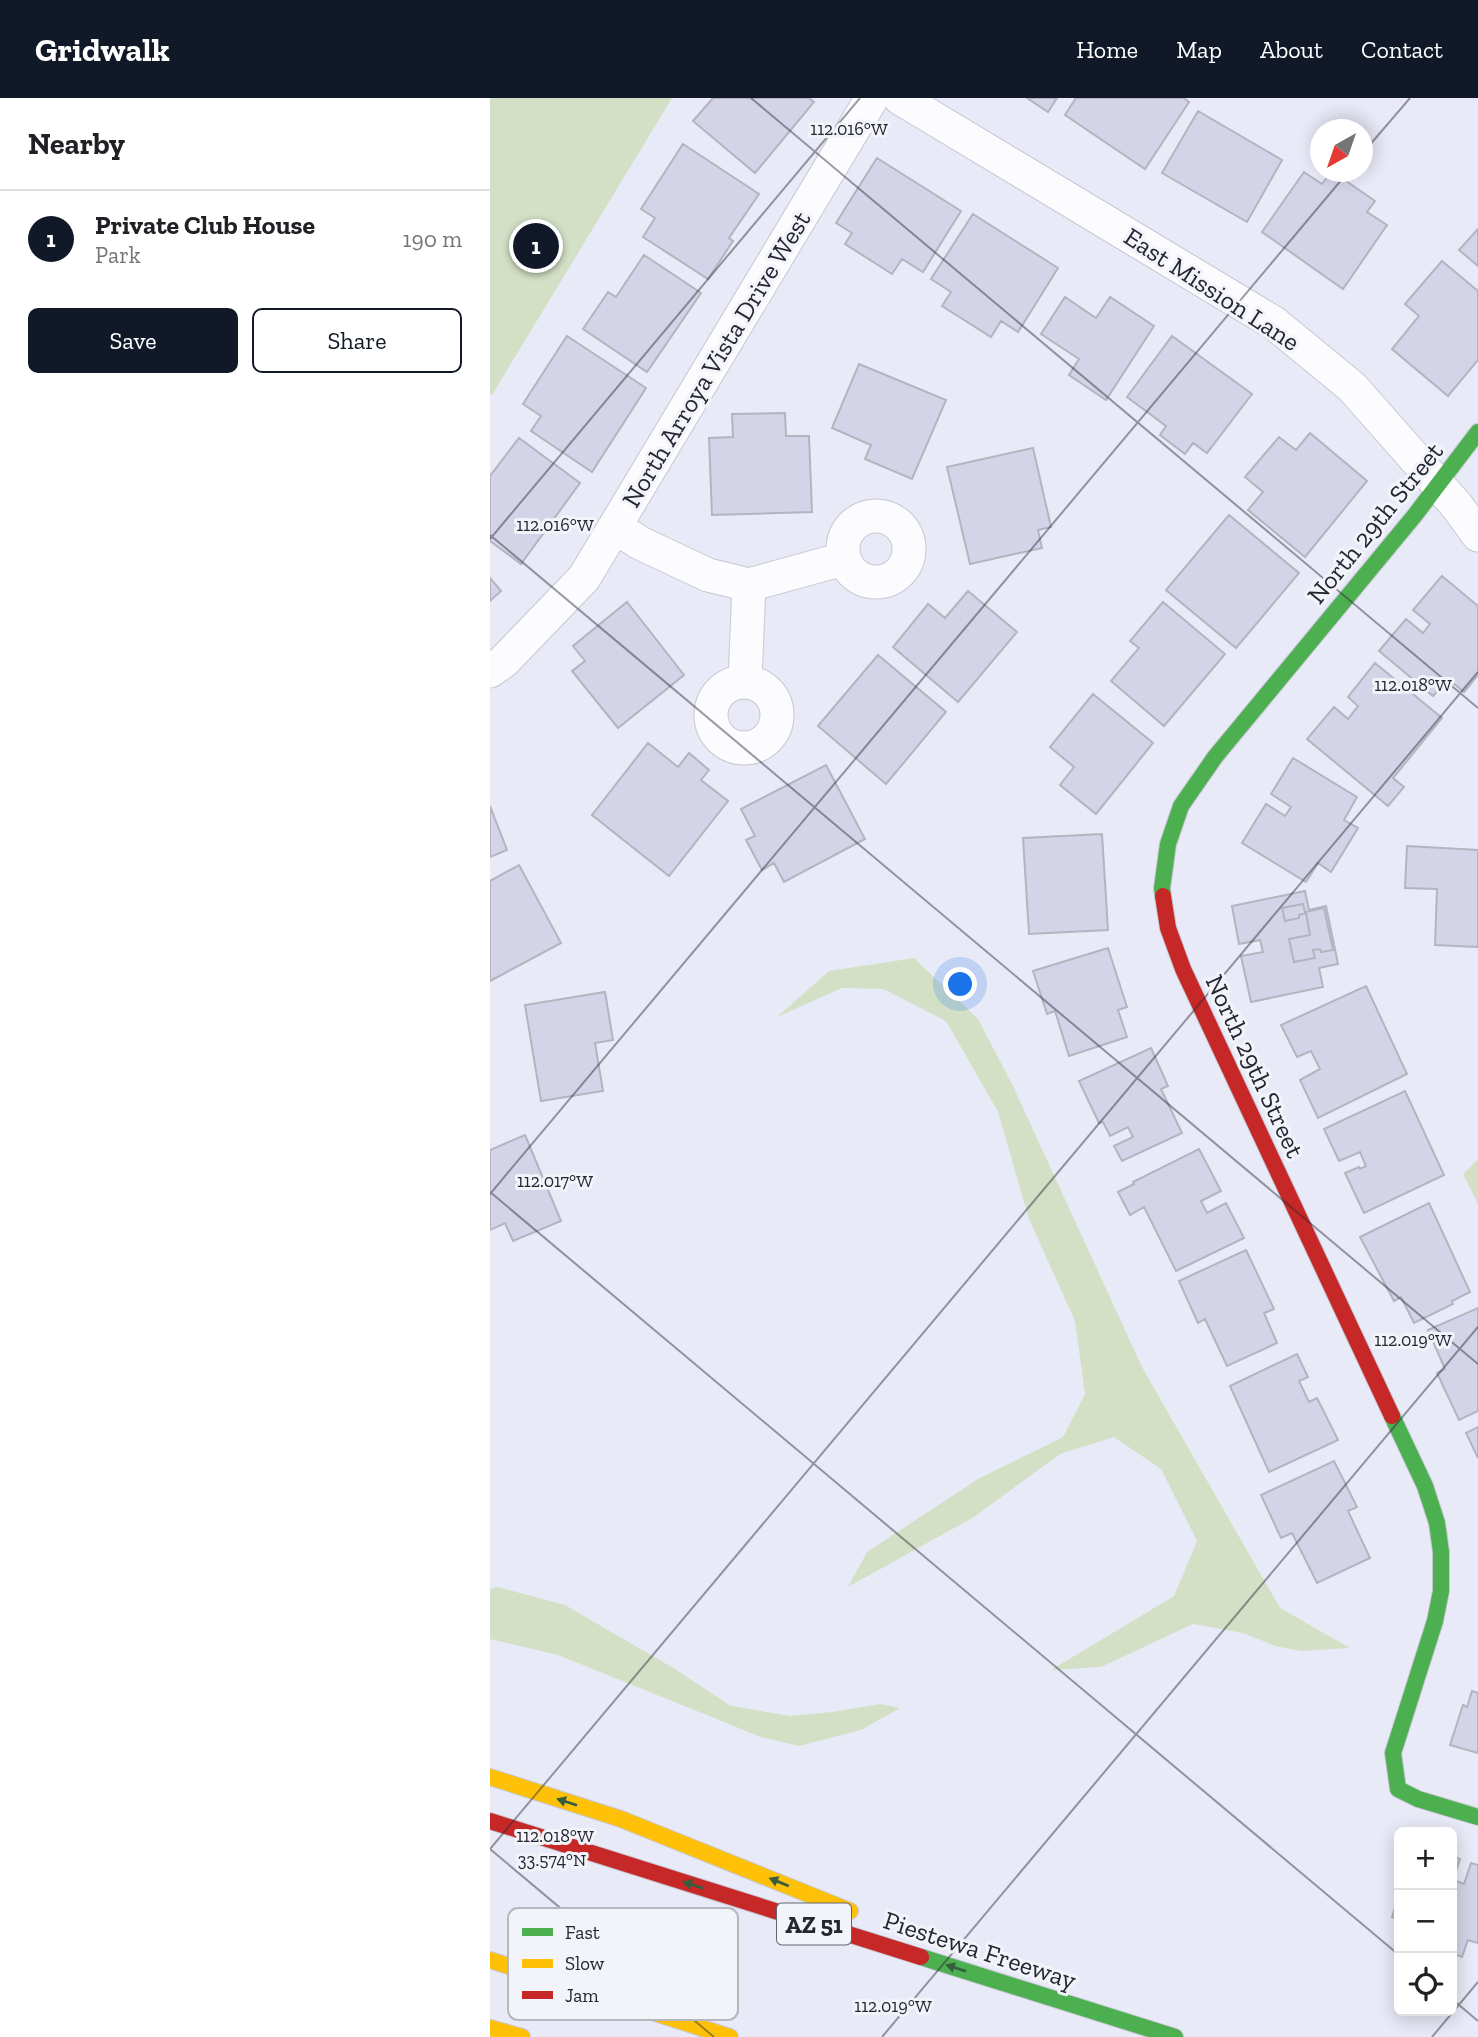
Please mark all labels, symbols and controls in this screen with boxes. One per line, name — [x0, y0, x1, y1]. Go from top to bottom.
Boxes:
text: Gridwalk — [35, 30, 170, 69]
text: Home — [1076, 35, 1138, 64]
text: Map — [1176, 35, 1222, 64]
text: About — [1260, 35, 1323, 64]
text: Contact — [1361, 35, 1443, 64]
text: 112.016°W — [810, 118, 888, 140]
north arrow — [1310, 119, 1373, 182]
text: Nearby — [28, 126, 125, 162]
street label: North Arroya Vista Drive West — [615, 205, 817, 513]
text: Private Club House — [95, 209, 315, 241]
pin: 1 — [513, 220, 559, 272]
street label: East Mission Lane — [1118, 220, 1306, 358]
text: 1 — [46, 225, 56, 253]
text: 190 m — [403, 225, 462, 253]
text: Park — [95, 241, 141, 269]
button: Save — [28, 308, 238, 373]
button: Share — [252, 308, 462, 373]
street label: North 29th Street — [1300, 436, 1450, 610]
text: 112.016°W — [516, 514, 594, 536]
text: 112.018°W — [1374, 674, 1452, 696]
your location — [943, 967, 977, 1001]
street label: North 29th Street — [1199, 969, 1312, 1163]
text: 112.017°W — [517, 1170, 593, 1192]
text: 112.019°W — [1374, 1329, 1452, 1351]
one-way arrow — [556, 1796, 577, 1806]
text: 112.018°W — [516, 1825, 594, 1847]
map controls — [1394, 1827, 1457, 2016]
button: + — [1394, 1827, 1457, 1890]
text: 33.574°N — [518, 1849, 586, 1871]
one-way arrow — [769, 1877, 790, 1888]
one-way arrow — [682, 1880, 703, 1890]
button: − — [1394, 1890, 1457, 1953]
road number: AZ 51 — [777, 1903, 851, 1944]
street label: Piestewa Freeway — [880, 1904, 1081, 1996]
legend — [508, 1908, 738, 2020]
text: Fast — [565, 1921, 600, 1944]
text: Slow — [565, 1952, 605, 1975]
button: locate — [1394, 1953, 1457, 2016]
one-way arrow — [946, 1963, 967, 1973]
text: Jam — [565, 1984, 599, 2007]
text: 112.019°W — [854, 1995, 932, 2017]

